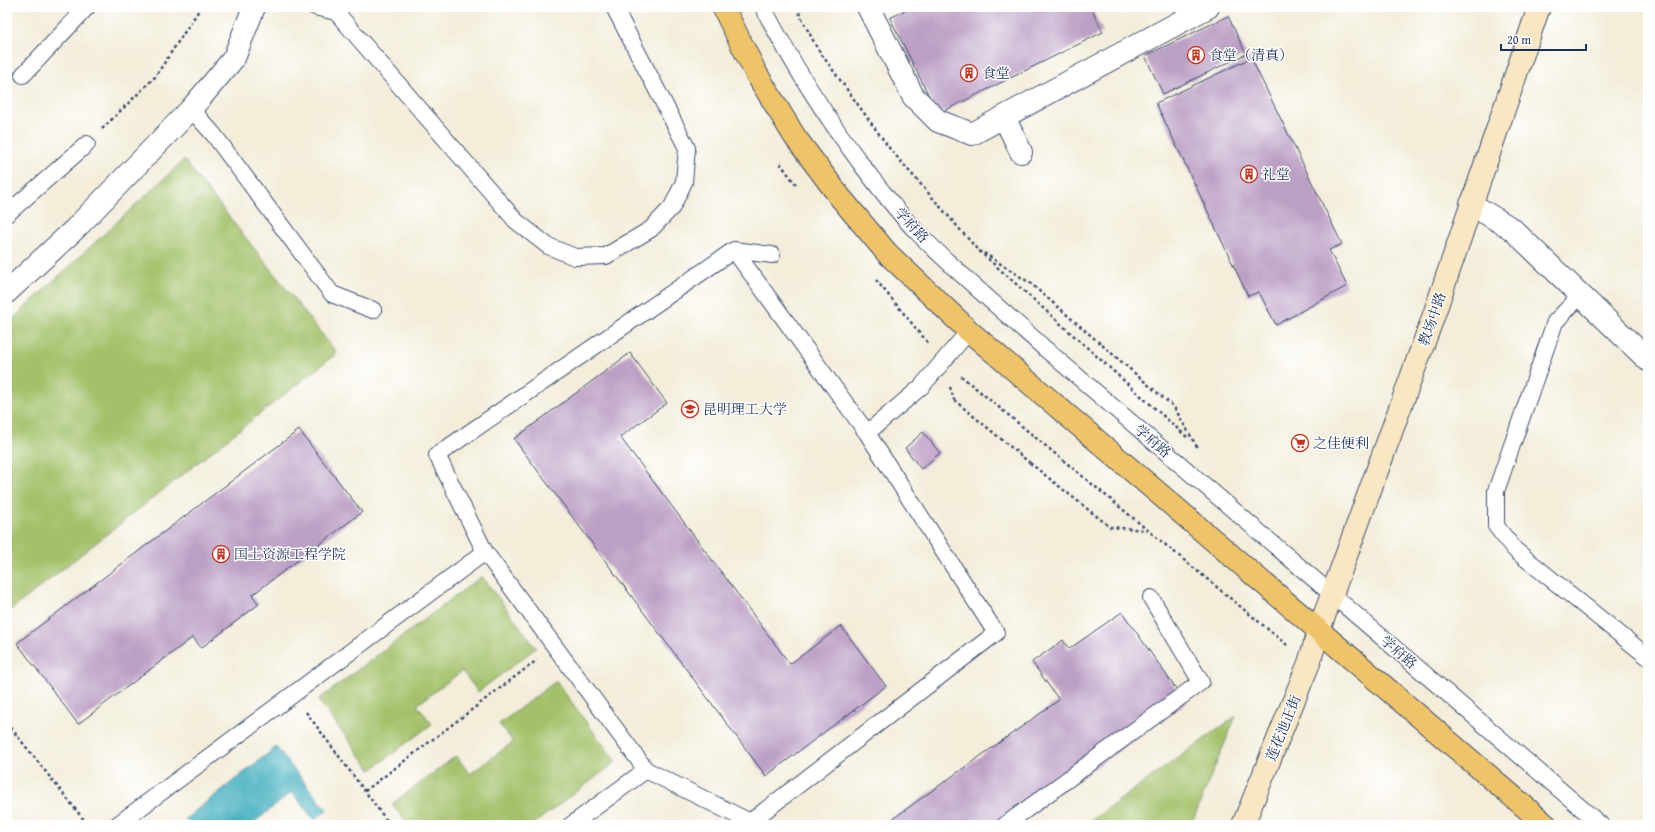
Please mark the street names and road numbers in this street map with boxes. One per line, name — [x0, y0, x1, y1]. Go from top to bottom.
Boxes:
street label: 学府路 — [890, 203, 934, 247]
street label: 教场中路 — [1413, 289, 1451, 349]
street label: 学府路 — [1131, 420, 1175, 462]
street label: 学府路 — [1377, 631, 1421, 673]
street label: 莲花池正街 — [1261, 692, 1305, 764]

